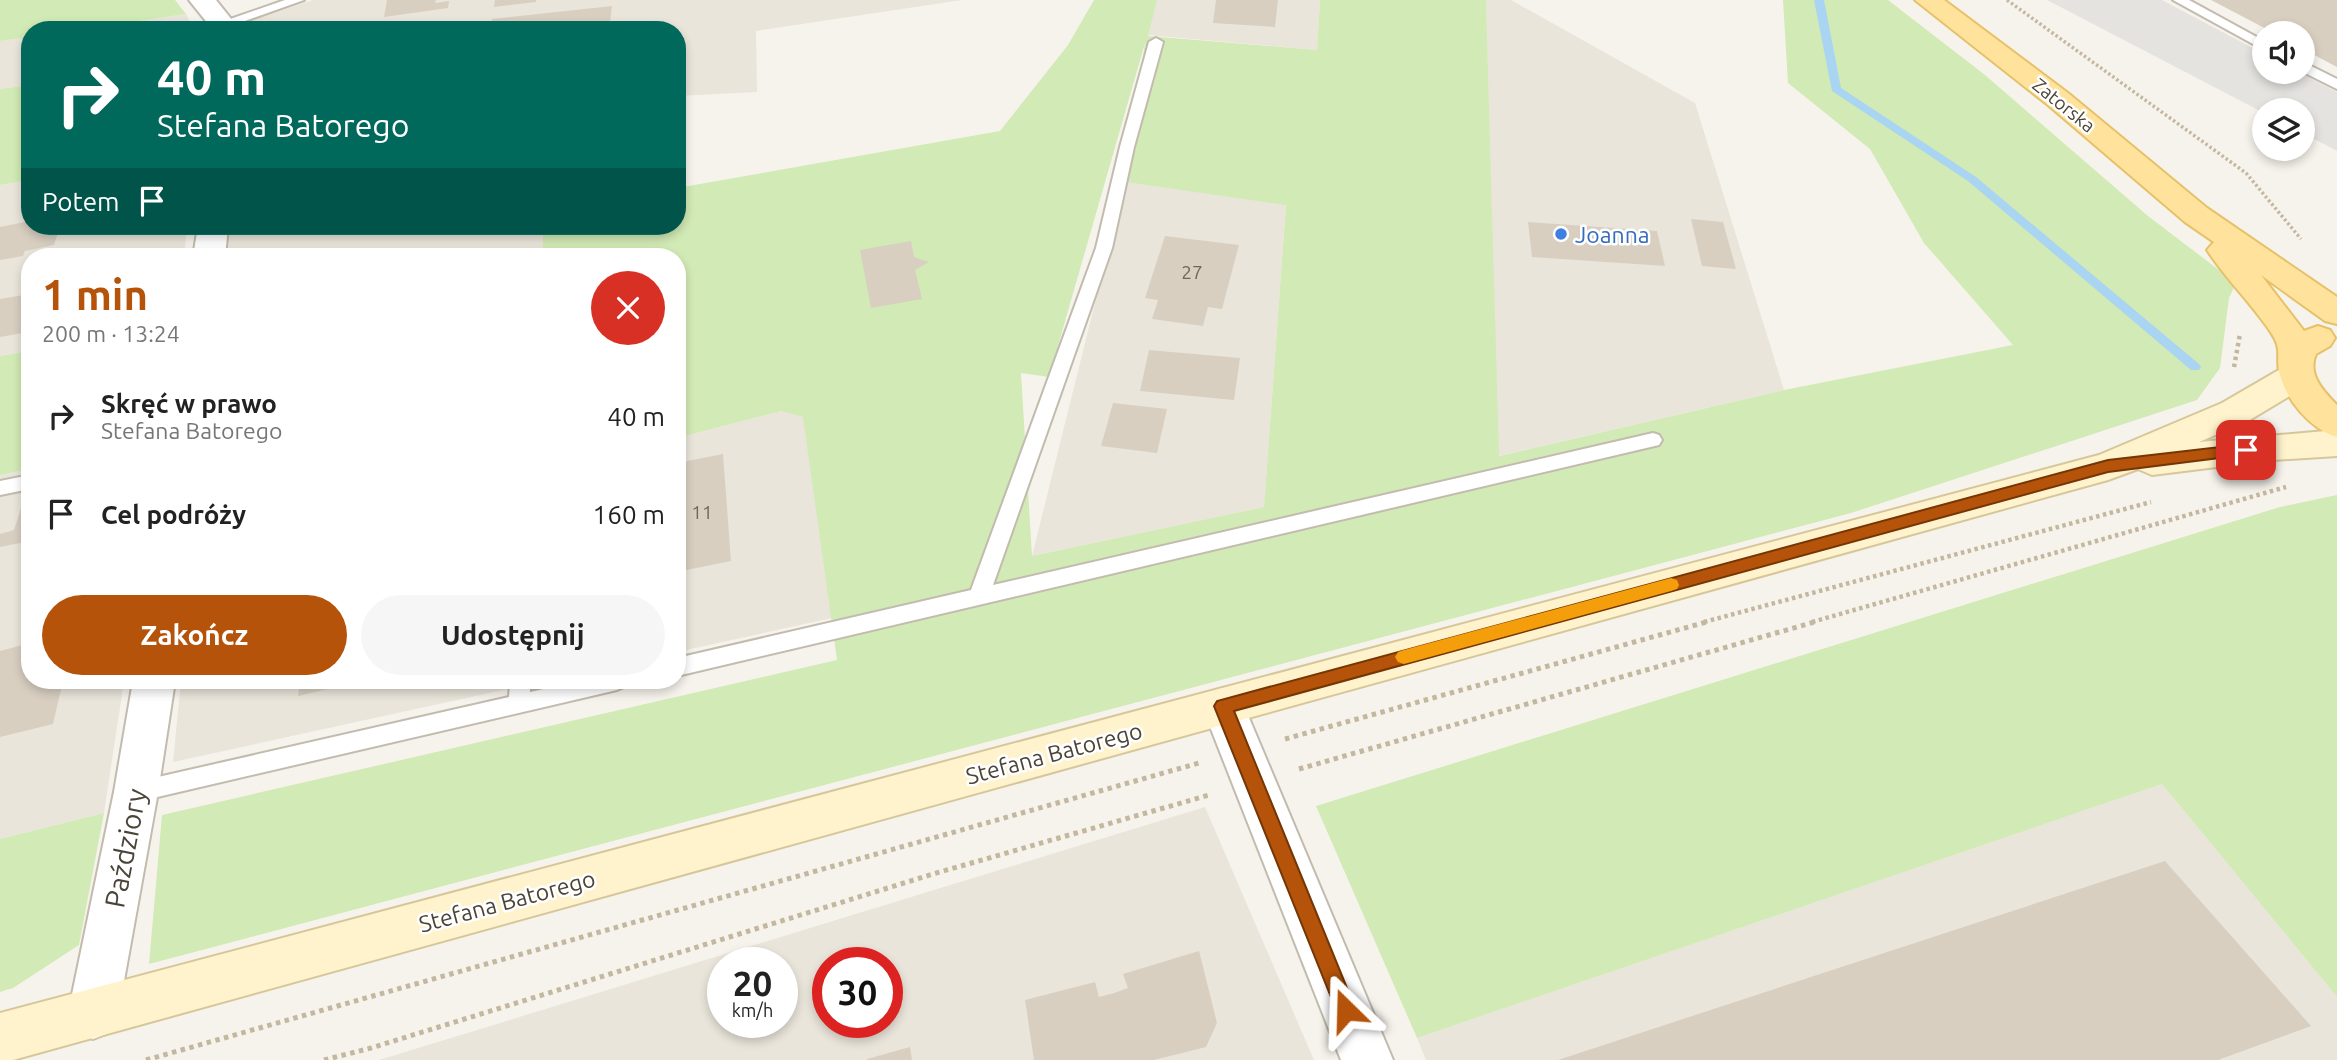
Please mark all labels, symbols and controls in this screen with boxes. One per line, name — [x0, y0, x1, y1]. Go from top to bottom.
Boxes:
map controls — [2252, 21, 2315, 161]
button: sound — [2252, 21, 2315, 84]
icon: right — [42, 49, 133, 140]
text: 40 m — [157, 49, 266, 104]
street label: Zatorska — [2028, 73, 2100, 137]
button: layers — [2252, 98, 2315, 161]
text: Stefana Batorego — [157, 107, 409, 143]
icon: arrive — [133, 182, 171, 220]
text: Potem — [42, 187, 119, 216]
place label: Joanna — [1575, 222, 1650, 247]
marker: Joanna — [1553, 226, 1569, 242]
house number: 27 — [1181, 261, 1203, 283]
text: 1 min — [42, 271, 148, 318]
button: close — [591, 271, 665, 345]
text: 200 m · 13:24 — [42, 321, 180, 346]
text: Skręć w prawo — [101, 389, 277, 418]
icon: right — [42, 397, 80, 435]
text: 40 m — [607, 402, 665, 431]
text: Stefana Batorego — [101, 418, 282, 443]
pin — [2216, 420, 2276, 480]
icon: arrive — [2227, 431, 2265, 469]
icon: arrive — [42, 495, 80, 533]
text: Cel podróży — [101, 500, 246, 529]
text: 160 m — [593, 500, 665, 529]
house number: 11 — [691, 501, 713, 523]
button: Zakończ — [42, 595, 347, 675]
button: Udostępnij — [361, 595, 665, 675]
street label: Stefana Batorego — [963, 717, 1145, 789]
street label: Paździory — [98, 786, 152, 910]
street label: Stefana Batorego — [416, 865, 598, 937]
speed limit sign: 30 — [812, 947, 903, 1038]
text: 20 — [733, 963, 772, 1003]
position arrow — [1309, 973, 1383, 1047]
text: km/h — [732, 1000, 773, 1020]

